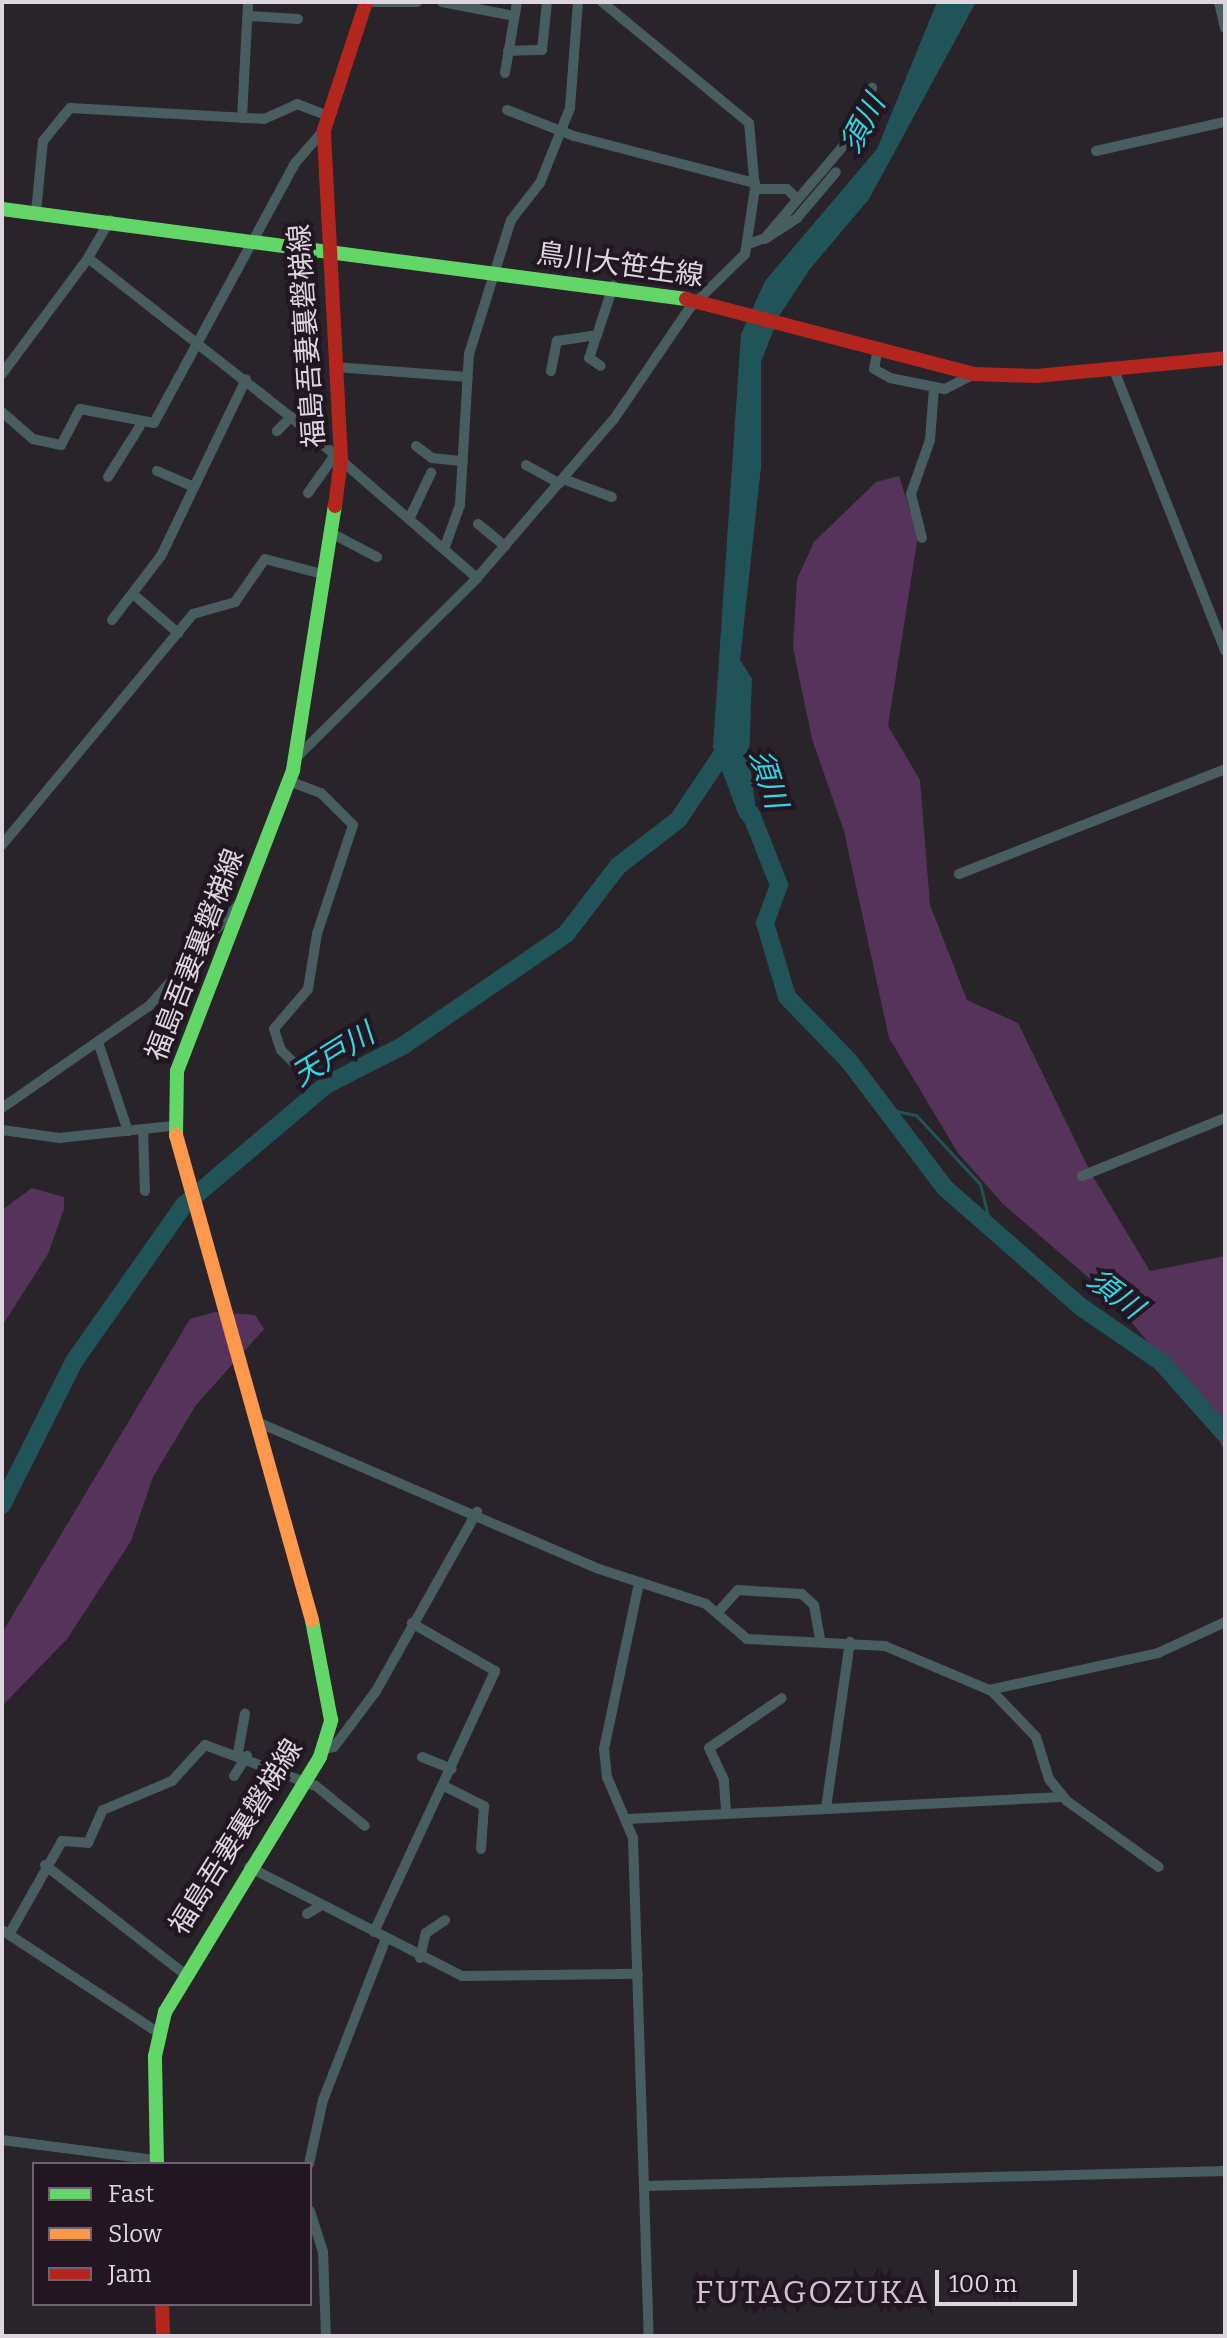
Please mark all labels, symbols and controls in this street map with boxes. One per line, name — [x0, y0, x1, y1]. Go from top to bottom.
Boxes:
water label: 須川 — [833, 89, 893, 159]
street label: 福島吾妻裏磐梯線 — [282, 223, 332, 449]
street label: 鳥川大笹生線 — [534, 237, 706, 293]
water label: 須川 — [742, 745, 794, 813]
street label: 福島吾妻裏磐梯線 — [139, 844, 251, 1066]
water label: 天戸川 — [285, 1016, 381, 1094]
water label: 須川 — [1080, 1262, 1150, 1326]
street label: 福島吾妻裏磐梯線 — [162, 1733, 310, 1941]
legend — [32, 2162, 312, 2306]
text: Fast — [108, 2180, 154, 2208]
text: Slow — [108, 2220, 162, 2248]
scale bar — [939, 2254, 1081, 2304]
text: Jam — [108, 2260, 151, 2288]
text: 100 m — [949, 2270, 1017, 2298]
district label: FUTAGOZUKA — [695, 2273, 929, 2311]

